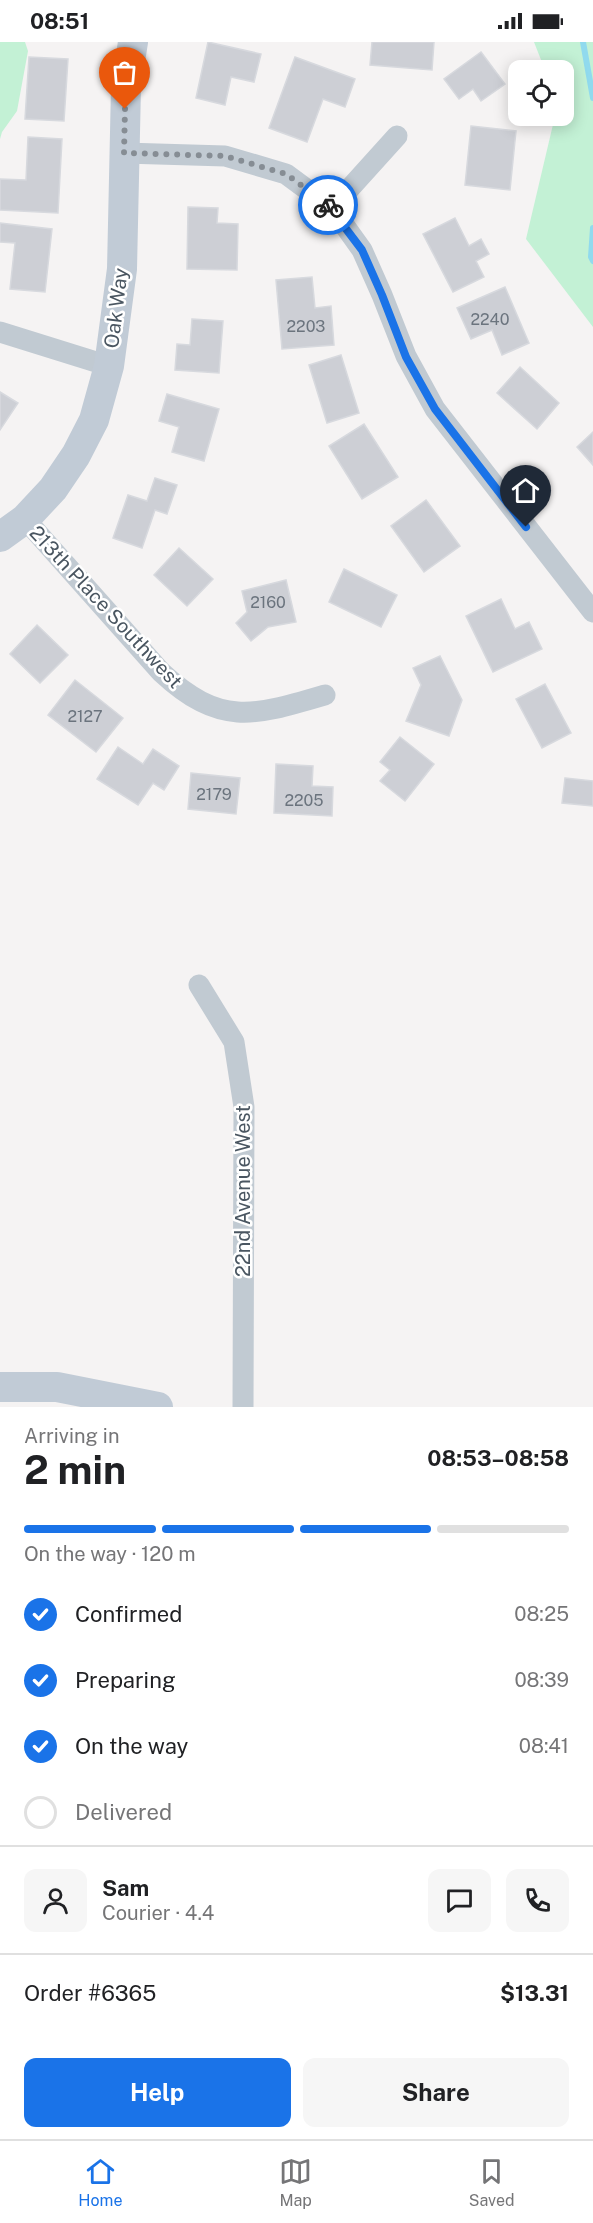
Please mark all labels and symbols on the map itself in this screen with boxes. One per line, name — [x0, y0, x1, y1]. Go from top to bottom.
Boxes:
pin — [99, 47, 150, 109]
courier — [298, 175, 358, 235]
street label: Oak Way — [99, 266, 133, 350]
house number: 2240 — [471, 310, 510, 329]
house number: 2203 — [287, 317, 325, 336]
pin — [500, 465, 551, 527]
street label: 213th Place Southwest — [25, 521, 187, 693]
house number: 2160 — [250, 593, 286, 612]
house number: 2127 — [67, 707, 103, 726]
house number: 2179 — [196, 785, 232, 804]
house number: 2205 — [284, 791, 324, 810]
street label: 22nd Avenue West — [231, 1105, 255, 1277]

